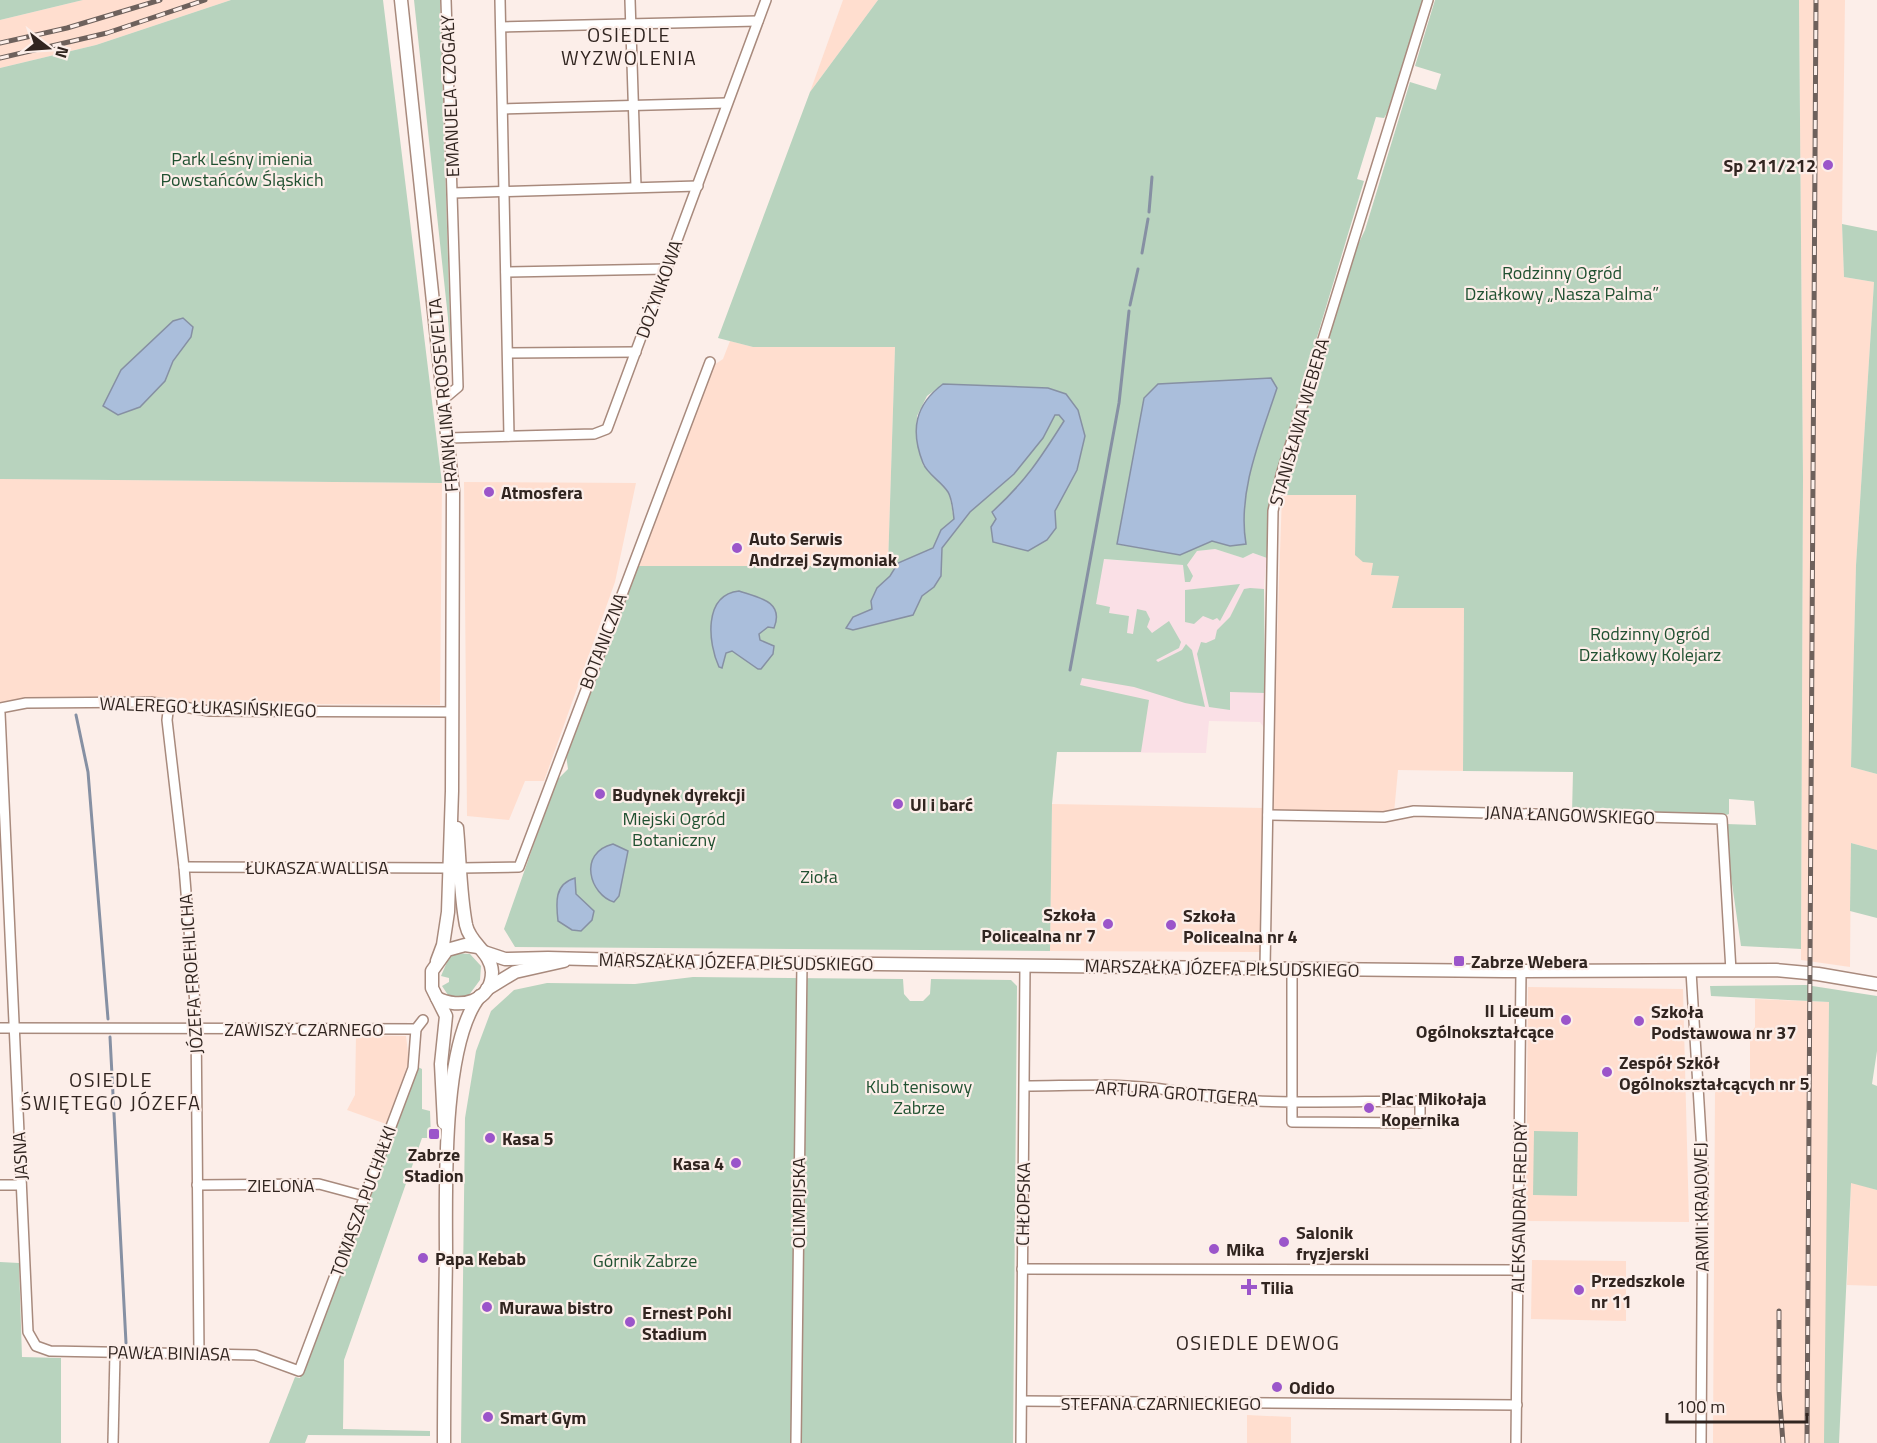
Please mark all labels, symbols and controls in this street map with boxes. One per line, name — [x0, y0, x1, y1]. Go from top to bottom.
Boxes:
street label: EMANUELA CZOGAŁY — [434, 14, 466, 178]
north arrow — [18, 18, 78, 78]
district label: OSIEDLE WYZWOLENIA — [561, 19, 697, 73]
text: N — [49, 44, 75, 61]
park label: Park Leśny imienia Powstańców Śląskich — [160, 145, 324, 193]
place label: Sp 211/212 — [1724, 152, 1816, 179]
marker: Sp 211/212 — [1821, 158, 1835, 172]
street label: DOŻYNKOWA — [629, 236, 689, 342]
park label: Rodzinny Ogród Działkowy „Nasza Palma” — [1465, 259, 1659, 307]
street label: FRANKLINA ROOSEVELTA — [421, 297, 465, 493]
street label: STANISŁAWA WEBERA — [1262, 335, 1336, 509]
place label: Atmosfera — [501, 479, 583, 506]
marker: Atmosfera — [482, 485, 496, 499]
place label: Auto Serwis Andrzej Szymoniak — [749, 525, 898, 573]
marker: Auto Serwis Andrzej Szymoniak — [730, 541, 744, 555]
street label: BOTANICZNA — [572, 589, 634, 693]
park label: Rodzinny Ogród Działkowy Kolejarz — [1579, 620, 1721, 668]
street label: WALEREGO ŁUKASIŃSKIEGO — [99, 690, 317, 724]
place label: Budynek dyrekcji — [612, 781, 745, 808]
marker: Budynek dyrekcji — [593, 787, 607, 801]
place label: Ul i barć — [910, 791, 973, 818]
marker: Ul i barć — [891, 797, 905, 811]
street label: JANA ŁANGOWSKIEGO — [1484, 799, 1656, 831]
park label: Miejski Ogród Botaniczny — [622, 805, 726, 853]
street label: ŁUKASZA WALLISA — [244, 854, 389, 881]
park label: Zioła — [800, 863, 838, 890]
street label: JÓZEFA FROEHLICHA — [172, 893, 210, 1055]
place label: Szkoła Policealna nr 7 — [981, 901, 1096, 949]
place label: Szkoła Policealna nr 4 — [1183, 902, 1298, 950]
marker: Szkoła Policealna nr 7 — [1101, 917, 1115, 931]
marker: Szkoła Policealna nr 4 — [1164, 918, 1178, 932]
street label: MARSZAŁKA JÓZEFA PIŁSUDSKIEGO — [598, 946, 874, 978]
place label: Zabrze Webera — [1471, 948, 1588, 975]
street label: MARSZAŁKA JÓZEFA PIŁSUDSKIEGO — [1084, 952, 1360, 984]
marker: Zabrze Webera — [1452, 954, 1466, 968]
place label: II Liceum Ogólnokształcące — [1416, 997, 1554, 1045]
place label: Szkoła Podstawowa nr 37 — [1651, 998, 1797, 1046]
marker: II Liceum Ogólnokształcące — [1559, 1013, 1573, 1027]
marker: Szkoła Podstawowa nr 37 — [1632, 1014, 1646, 1028]
street label: ZAWISZY CZARNEGO — [224, 1016, 384, 1043]
place label: Zespół Szkół Ogólnokształcących nr 5 — [1619, 1049, 1810, 1097]
district label: OSIEDLE ŚWIĘTEGO JÓZEFA — [21, 1064, 201, 1118]
marker: Zespół Szkół Ogólnokształcących nr 5 — [1600, 1065, 1614, 1079]
park label: Klub tenisowy Zabrze — [866, 1073, 973, 1121]
street label: ARTURA GROTTGERA — [1095, 1074, 1260, 1112]
place label: Plac Mikołaja Kopernika — [1381, 1085, 1486, 1133]
marker: Plac Mikołaja Kopernika — [1362, 1101, 1376, 1115]
street label: ALEKSANDRA FREDRY — [1504, 1121, 1534, 1293]
street label: TOMASZA PUCHAŁKI — [323, 1122, 403, 1280]
place label: Kasa 5 — [502, 1125, 554, 1152]
marker: Zabrze Stadion — [427, 1127, 441, 1141]
street label: JASNA — [5, 1131, 35, 1181]
marker: Kasa 5 — [483, 1131, 497, 1145]
place label: Zabrze Stadion — [404, 1141, 464, 1189]
street label: ARMII KRAJOWEJ — [1686, 1142, 1716, 1272]
place label: Kasa 4 — [672, 1150, 724, 1177]
marker: Kasa 4 — [729, 1156, 743, 1170]
street label: OLIMPIJSKA — [785, 1157, 812, 1248]
street label: CHŁOPSKA — [1009, 1162, 1037, 1246]
street label: ZIELONA — [247, 1172, 315, 1199]
place label: Salonik fryzjerski — [1296, 1219, 1369, 1267]
marker: Salonik fryzjerski — [1277, 1235, 1291, 1249]
place label: Mika — [1226, 1236, 1265, 1263]
marker: Mika — [1207, 1242, 1221, 1256]
place label: Papa Kebab — [435, 1245, 526, 1272]
park label: Górnik Zabrze — [593, 1247, 697, 1274]
marker: Papa Kebab — [416, 1251, 430, 1265]
place label: Przedszkole nr 11 — [1591, 1267, 1685, 1315]
place label: Tilia — [1261, 1274, 1294, 1301]
marker: Tilia — [1242, 1280, 1256, 1294]
marker: Przedszkole nr 11 — [1572, 1283, 1586, 1297]
place label: Murawa bistro — [499, 1294, 613, 1321]
place label: Ernest Pohl Stadium — [642, 1299, 732, 1347]
marker: Murawa bistro — [480, 1300, 494, 1314]
marker: Ernest Pohl Stadium — [623, 1315, 637, 1329]
district label: OSIEDLE DEWOG — [1176, 1327, 1340, 1358]
street label: PAWŁA BINIASA — [107, 1338, 231, 1368]
place label: Odido — [1289, 1374, 1335, 1401]
marker: Odido — [1270, 1380, 1284, 1394]
scale bar — [1667, 1386, 1806, 1424]
street label: STEFANA CZARNIECKIEGO — [1061, 1390, 1261, 1417]
text: 100 m — [1676, 1393, 1725, 1420]
place label: Smart Gym — [500, 1404, 586, 1431]
marker: Smart Gym — [481, 1410, 495, 1424]

